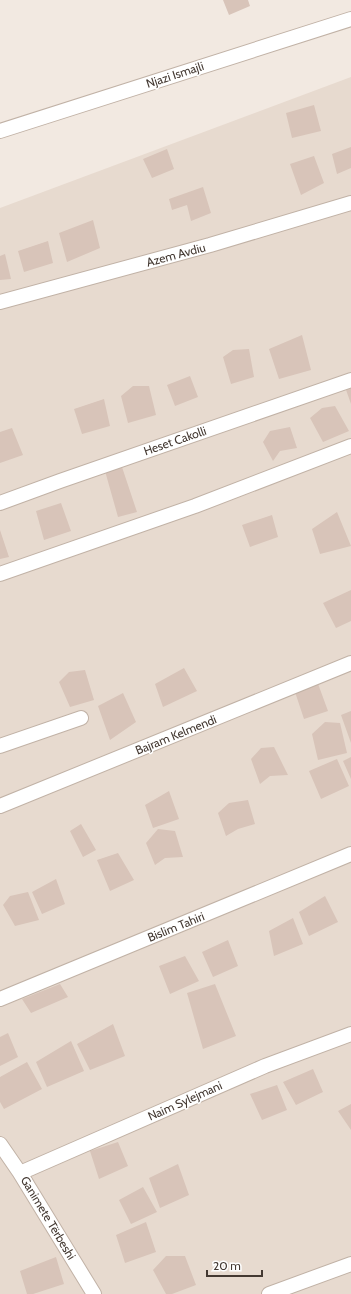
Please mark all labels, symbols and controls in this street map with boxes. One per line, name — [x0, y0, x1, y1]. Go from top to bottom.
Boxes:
street label: Njazi Ismajli — [144, 58, 206, 91]
street label: Azem Avdiu — [145, 239, 207, 270]
street label: Heset Cakolli — [141, 423, 208, 458]
street label: Bajram Kelmendi — [133, 711, 219, 758]
street label: Bislim Tahiri — [145, 908, 206, 945]
street label: Naim Sylejmani — [145, 1077, 224, 1124]
street label: Ganimete Tërbeshi — [18, 1173, 79, 1262]
scale bar — [207, 1252, 262, 1278]
text: 20 m — [213, 1258, 241, 1273]

